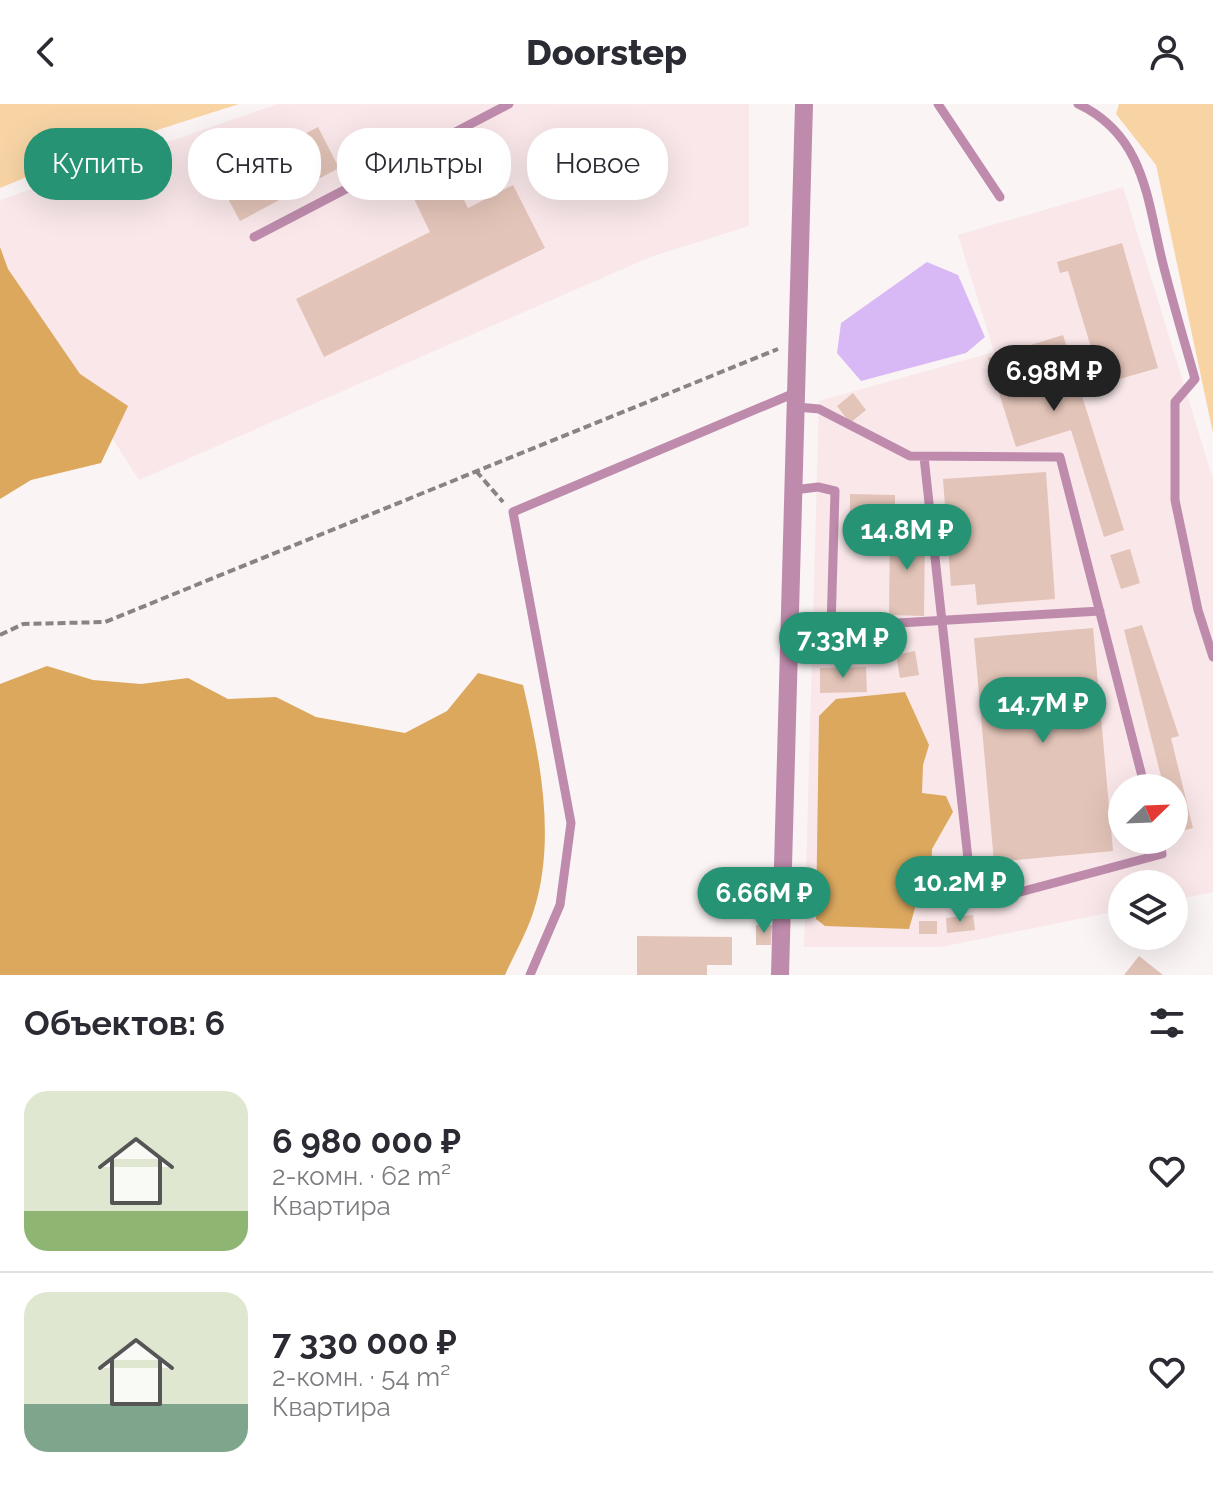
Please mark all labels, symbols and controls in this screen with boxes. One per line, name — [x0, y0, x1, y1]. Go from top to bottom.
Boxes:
icon: back — [24, 30, 68, 74]
icon: person — [1145, 30, 1189, 74]
text: Doorstep — [526, 31, 687, 73]
chip: Купить — [24, 128, 172, 200]
chip: Снять — [188, 128, 321, 200]
chip: Фильтры — [337, 128, 511, 200]
chip: Новое — [527, 128, 668, 200]
pin: 6.98M ₽ — [980, 345, 1128, 413]
text: 6.98M ₽ — [1006, 356, 1102, 386]
pin: 14.8M ₽ — [833, 504, 981, 572]
text: 14.8M ₽ — [860, 515, 954, 545]
pin: 7.33M ₽ — [769, 612, 917, 680]
text: 7.33M ₽ — [797, 623, 889, 653]
pin: 14.7M ₽ — [969, 677, 1117, 745]
text: 14.7M ₽ — [997, 688, 1089, 718]
north arrow — [1108, 774, 1188, 854]
map controls — [1108, 774, 1188, 950]
pin: 10.2M ₽ — [886, 856, 1034, 924]
pin: 6.66M ₽ — [690, 867, 838, 935]
text: 10.2M ₽ — [913, 867, 1007, 897]
button: layers — [1108, 870, 1188, 950]
text: 6.66M ₽ — [715, 878, 813, 908]
icon: filters — [1145, 1001, 1189, 1045]
text: Объектов: 6 — [24, 1003, 225, 1043]
text: 6 980 000 ₽ — [272, 1121, 461, 1161]
icon: home — [88, 1123, 184, 1219]
icon: heart — [1145, 1149, 1189, 1193]
text: 2-комн. · 62 m² — [272, 1161, 451, 1191]
text: Квартира — [272, 1191, 391, 1221]
text: 7 330 000 ₽ — [272, 1322, 457, 1362]
icon: home — [88, 1324, 184, 1420]
icon: heart — [1145, 1350, 1189, 1394]
text: 2-комн. · 54 m² — [272, 1362, 450, 1392]
text: Квартира — [272, 1392, 391, 1422]

